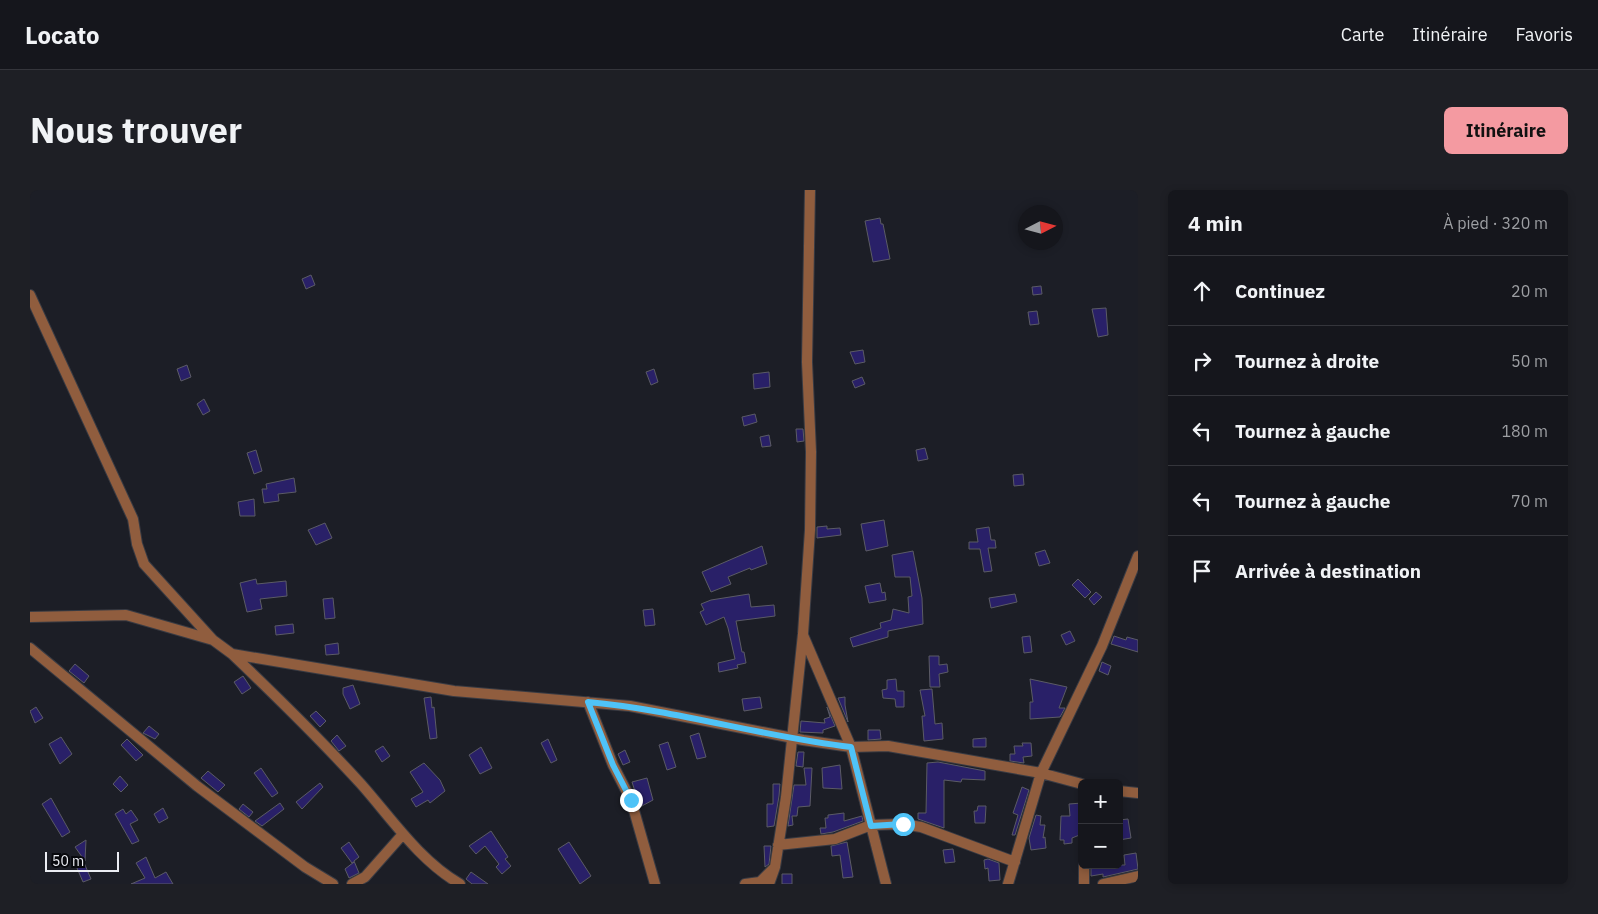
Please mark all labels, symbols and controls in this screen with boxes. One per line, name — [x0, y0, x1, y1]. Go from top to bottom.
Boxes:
text: Locato — [25, 19, 100, 51]
text: Carte — [1341, 23, 1384, 46]
text: Itinéraire — [1412, 23, 1488, 46]
text: Favoris — [1516, 23, 1573, 46]
text: Nous trouver — [30, 107, 242, 153]
button: Itinéraire — [1444, 107, 1568, 154]
north arrow — [1018, 205, 1063, 250]
text: 4 min — [1188, 209, 1243, 237]
text: À pied · 320 m — [1443, 213, 1548, 233]
icon: ahead — [1188, 277, 1216, 305]
text: Continuez — [1235, 279, 1325, 303]
text: 20 m — [1511, 281, 1548, 301]
icon: right — [1188, 347, 1216, 375]
text: Tournez à droite — [1235, 349, 1379, 373]
text: 50 m — [1511, 351, 1548, 371]
icon: left — [1188, 417, 1216, 445]
text: Tournez à gauche — [1235, 419, 1391, 443]
text: 180 m — [1501, 421, 1548, 441]
icon: left — [1188, 487, 1216, 515]
text: Tournez à gauche — [1235, 489, 1391, 513]
text: 70 m — [1511, 491, 1548, 511]
icon: arrive — [1188, 557, 1216, 585]
text: Arrivée à destination — [1235, 559, 1421, 583]
map controls — [1078, 779, 1123, 869]
button: + — [1078, 779, 1123, 824]
route end — [620, 789, 643, 812]
route start — [892, 813, 915, 836]
button: − — [1078, 824, 1123, 869]
scale bar — [45, 849, 119, 872]
text: 50 m — [52, 852, 84, 870]

